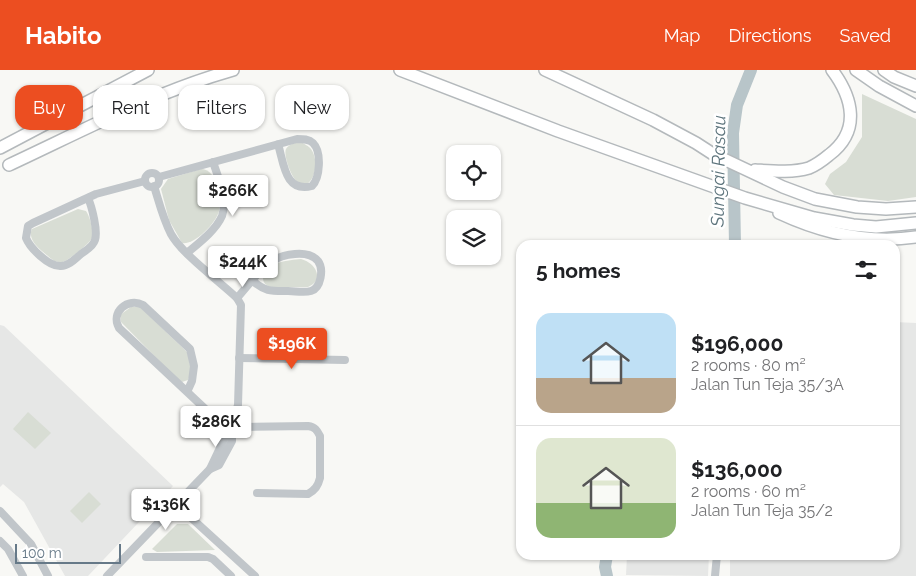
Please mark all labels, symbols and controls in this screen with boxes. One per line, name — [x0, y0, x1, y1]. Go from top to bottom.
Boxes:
text: Habito — [25, 21, 101, 50]
text: Map — [664, 25, 700, 46]
text: Directions — [728, 25, 812, 46]
text: Saved — [840, 25, 891, 46]
chip: Buy — [15, 85, 83, 130]
chip: Rent — [93, 85, 168, 130]
chip: Filters — [178, 85, 265, 130]
chip: New — [275, 85, 349, 130]
water label: Sungai Rasau — [707, 115, 729, 228]
map controls — [446, 145, 501, 265]
button: locate — [446, 145, 501, 200]
pin: $266K — [198, 174, 268, 217]
text: $266K — [208, 181, 258, 200]
button: layers — [446, 210, 501, 265]
pin: $244K — [208, 246, 278, 288]
text: $244K — [219, 252, 267, 271]
icon: filters — [852, 256, 880, 284]
text: 5 homes — [536, 258, 621, 283]
pin: $196K — [257, 328, 327, 370]
text: $196,000 — [691, 331, 783, 356]
icon: home — [576, 333, 636, 393]
text: $196K — [268, 334, 316, 353]
text: 2 rooms · 80 m² — [691, 356, 806, 375]
text: Jalan Tun Teja 35/3A — [691, 375, 844, 394]
pin: $286K — [181, 406, 251, 448]
text: $286K — [191, 412, 241, 431]
text: $136,000 — [691, 457, 783, 482]
icon: home — [576, 458, 636, 518]
text: 2 rooms · 60 m² — [691, 482, 806, 501]
pin: $136K — [131, 488, 201, 531]
text: $136K — [142, 495, 190, 514]
text: Jalan Tun Teja 35/2 — [691, 501, 833, 520]
scale bar — [15, 541, 121, 564]
text: 100 m — [22, 545, 62, 561]

